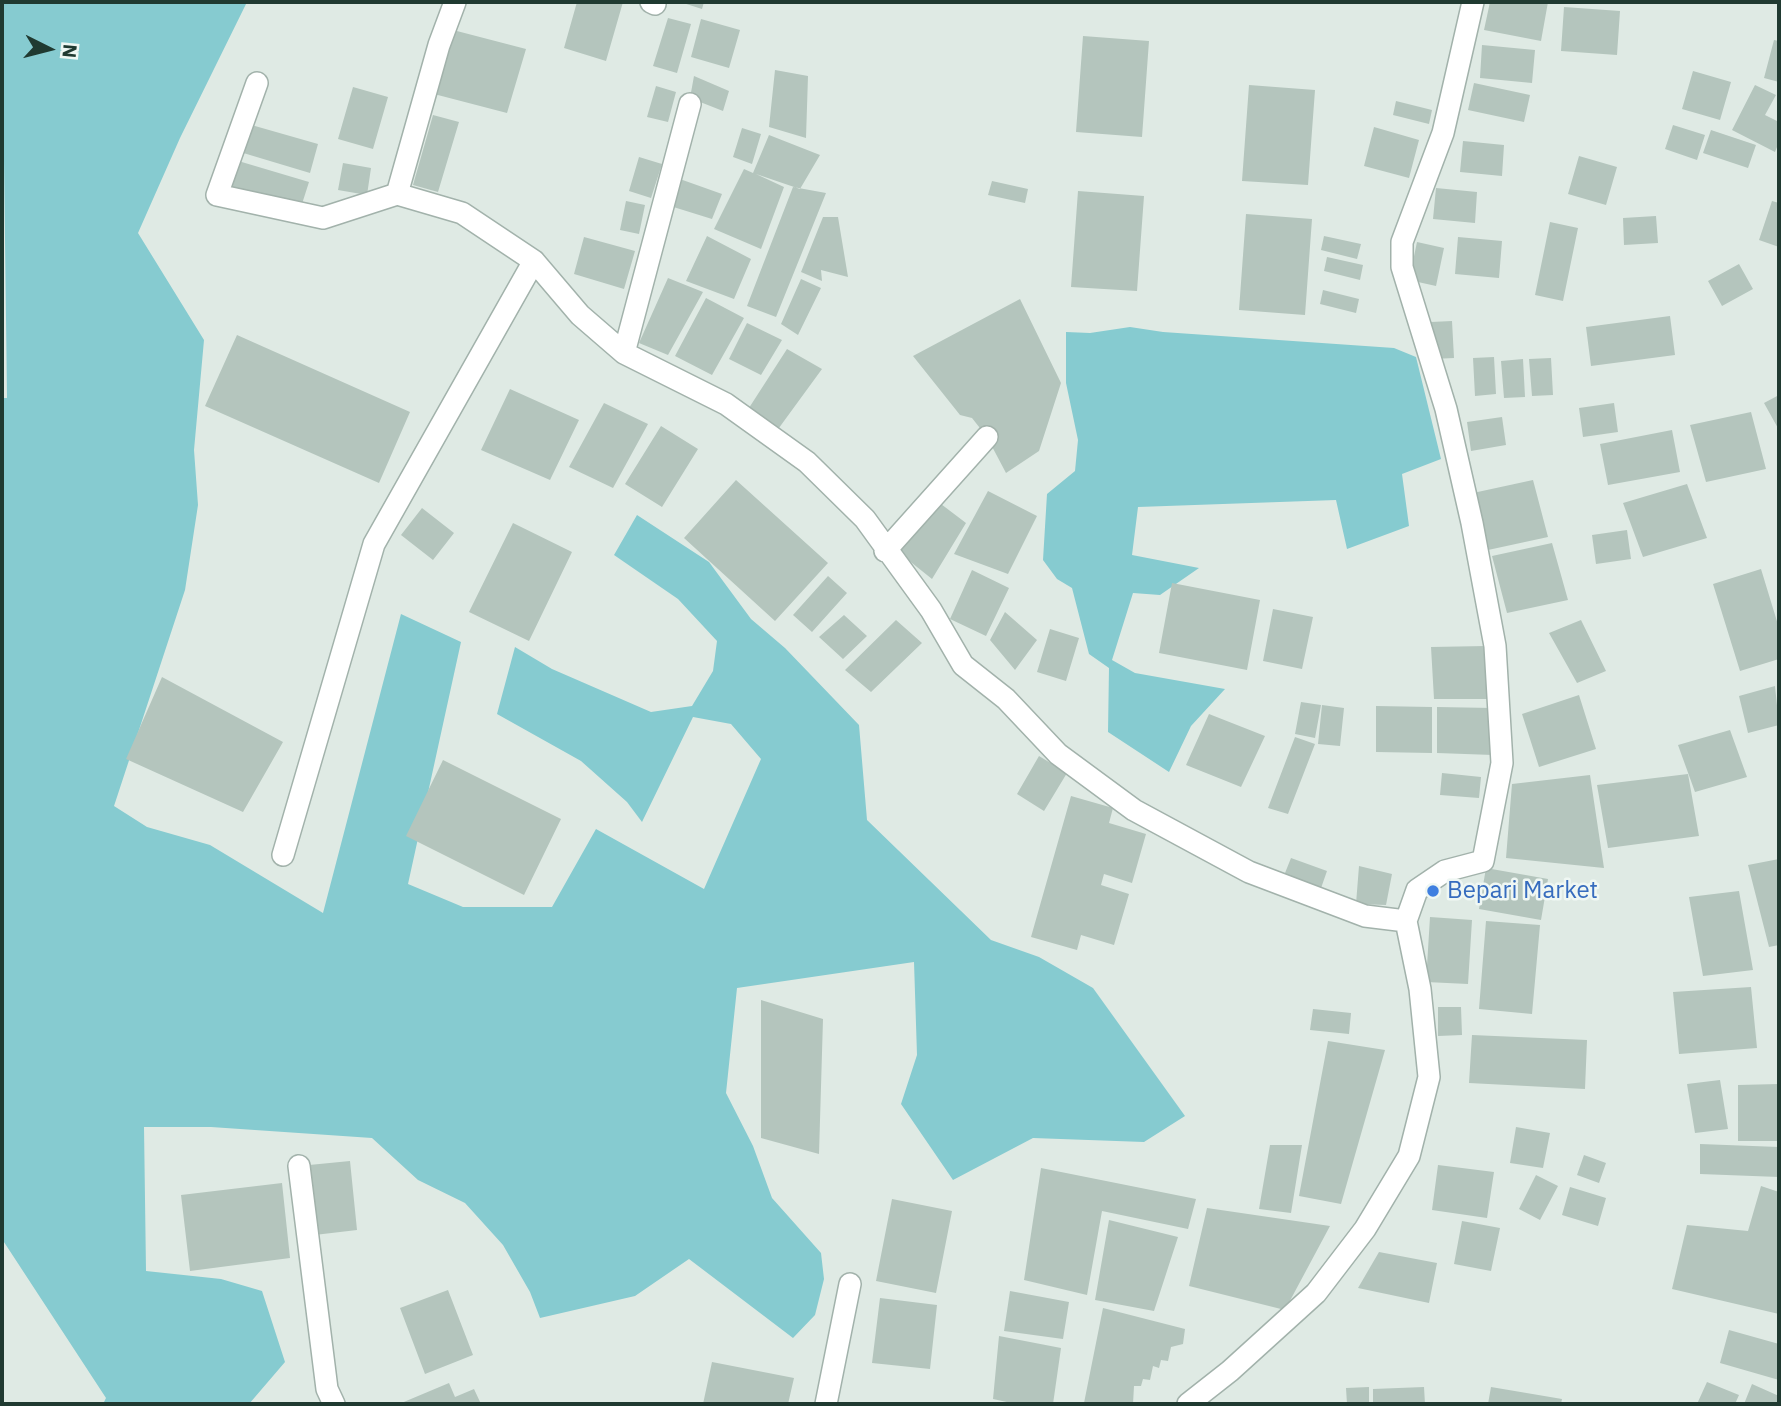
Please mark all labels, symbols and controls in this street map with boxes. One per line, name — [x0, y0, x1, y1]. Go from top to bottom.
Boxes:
north arrow — [14, 14, 84, 84]
text: N — [57, 43, 83, 59]
place label: Bepari Market — [1447, 877, 1598, 905]
marker: Bepari Market — [1425, 883, 1441, 899]

